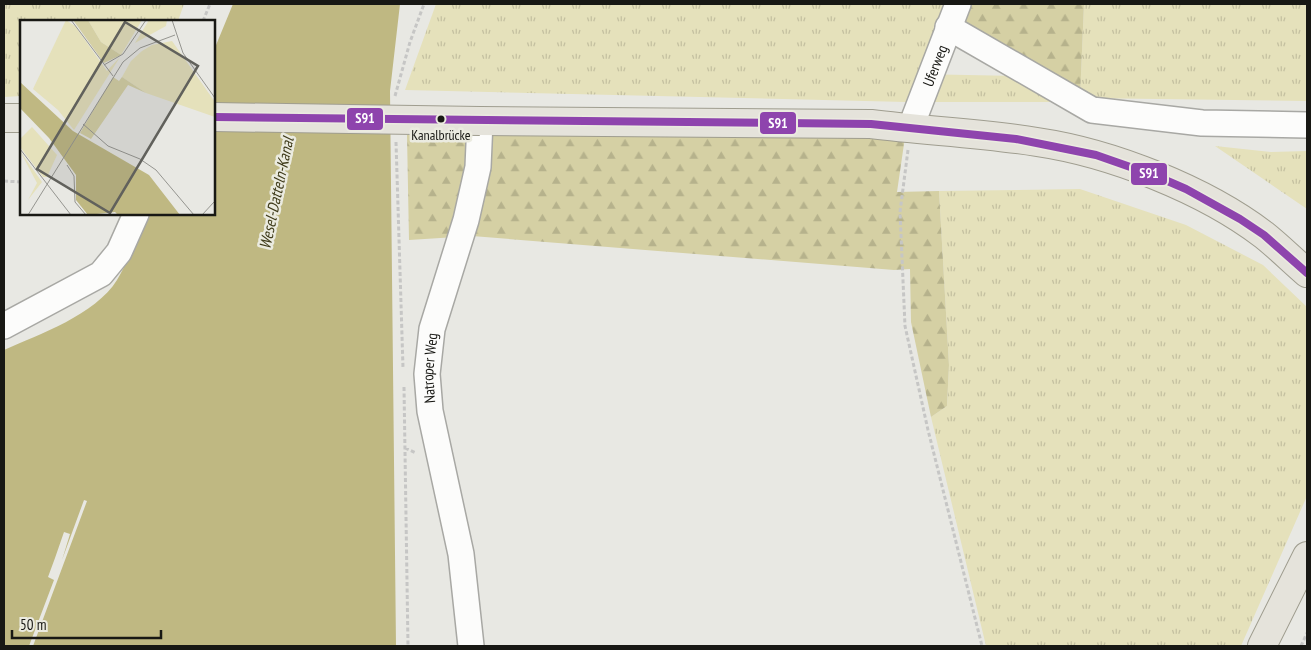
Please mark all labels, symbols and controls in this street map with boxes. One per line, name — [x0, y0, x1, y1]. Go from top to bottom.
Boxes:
inset map — [20, 20, 215, 215]
street label: Uferweg — [918, 42, 951, 89]
line badge: S91 — [346, 107, 384, 131]
text: S91 — [355, 109, 375, 127]
line badge: S91 — [759, 111, 797, 135]
marker: Kanalbrücke — [436, 114, 446, 124]
text: S91 — [768, 114, 788, 132]
place label: Kanalbrücke — [411, 126, 471, 144]
water label: Wesel-Datteln-Kanal — [254, 134, 298, 251]
line badge: S91 — [1130, 162, 1168, 186]
text: S91 — [1139, 164, 1159, 182]
street label: Natroper Weg — [418, 332, 441, 404]
scale bar — [12, 608, 161, 640]
text: 50 m — [20, 615, 46, 634]

